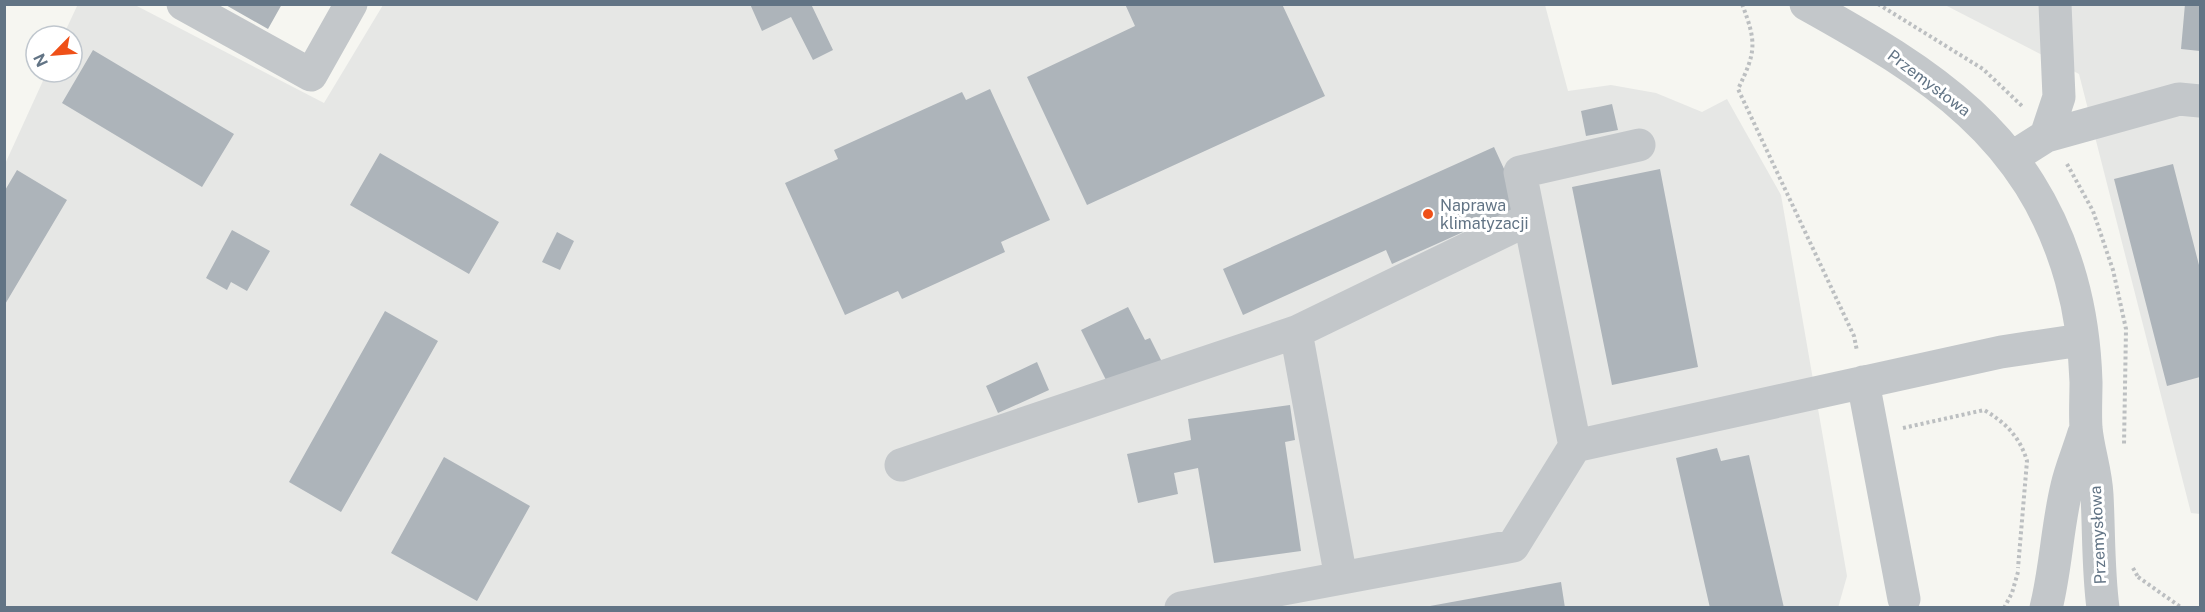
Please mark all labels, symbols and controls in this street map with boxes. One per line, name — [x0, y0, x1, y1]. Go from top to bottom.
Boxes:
north arrow — [24, 24, 84, 84]
street label: Przemysłowa — [1884, 46, 1974, 120]
text: N — [30, 50, 52, 70]
place label: Naprawa klimatyzacji — [1440, 196, 1529, 233]
marker: Naprawa klimatyzacji — [1421, 207, 1435, 221]
street label: Przemysłowa — [2086, 485, 2110, 585]

